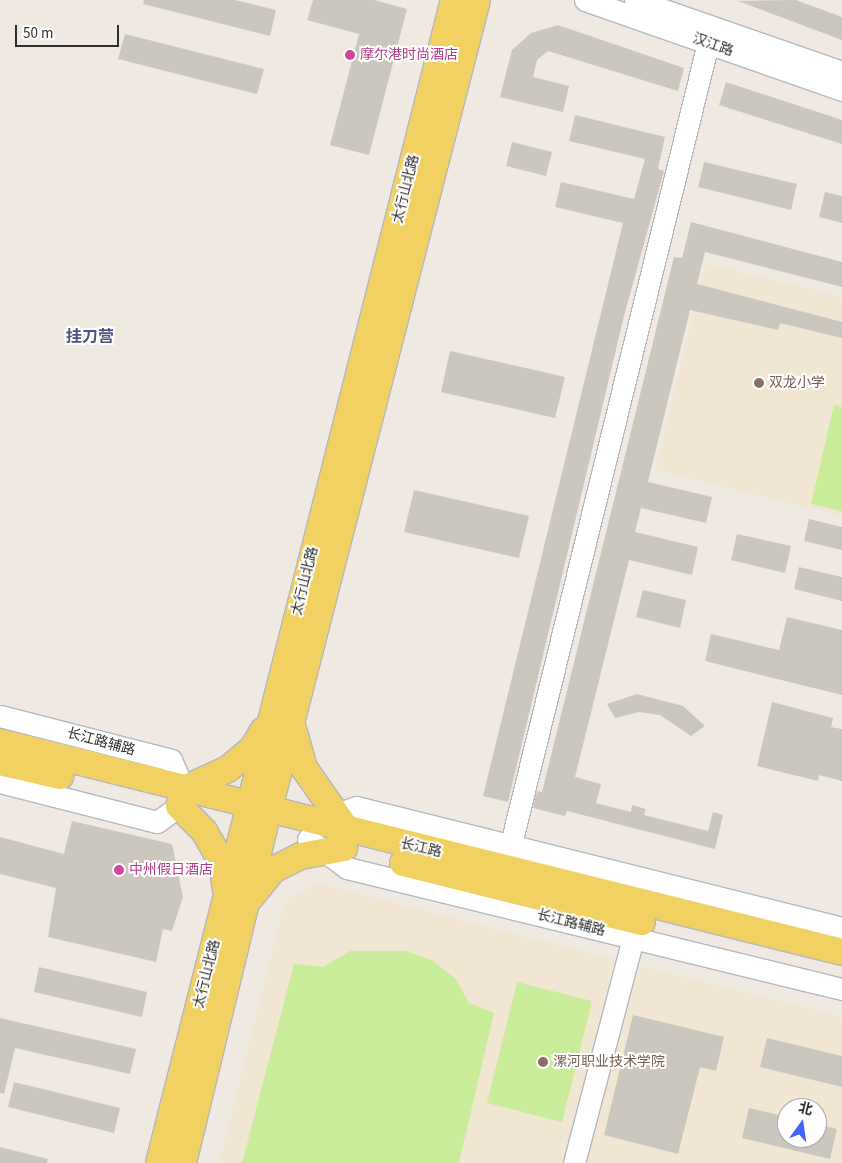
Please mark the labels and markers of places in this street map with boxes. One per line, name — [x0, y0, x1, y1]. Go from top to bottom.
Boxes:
place label: 摩尔港时尚酒店 — [360, 47, 458, 63]
marker: 摩尔港时尚酒店 — [344, 49, 356, 61]
place label: 双龙小学 — [769, 375, 825, 391]
marker: 双龙小学 — [753, 377, 765, 389]
place label: 中州假日酒店 — [129, 862, 213, 878]
marker: 中州假日酒店 — [113, 864, 125, 876]
place label: 漯河职业技术学院 — [553, 1054, 665, 1070]
marker: 漯河职业技术学院 — [537, 1056, 549, 1068]

